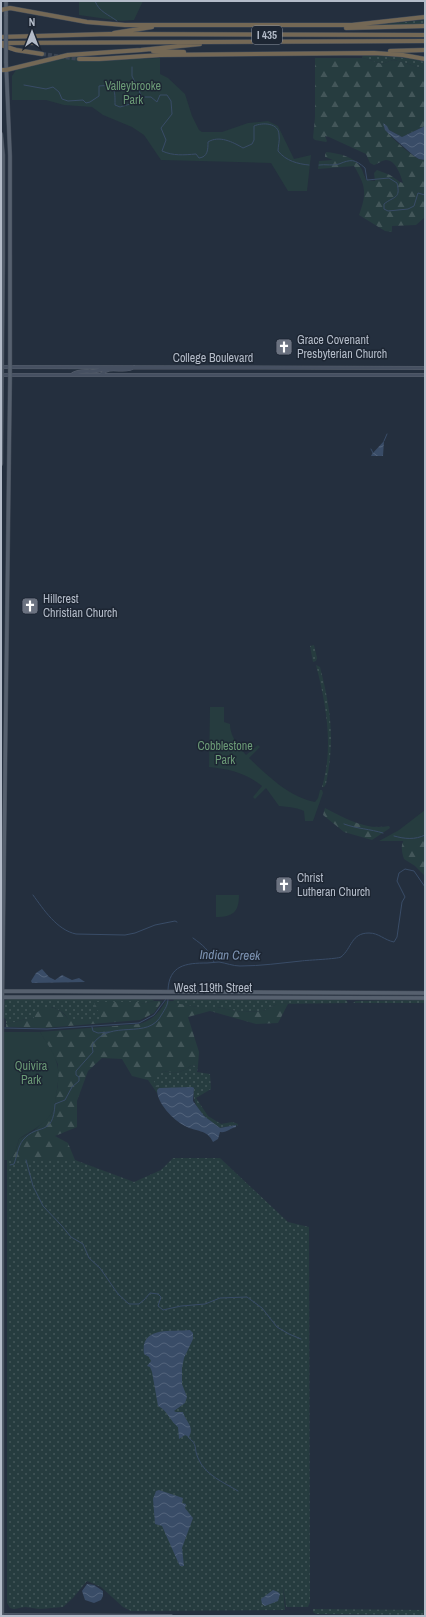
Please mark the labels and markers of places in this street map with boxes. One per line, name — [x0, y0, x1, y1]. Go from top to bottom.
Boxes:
place label: Grace Covenant Presbyterian Church — [297, 332, 387, 362]
church icon: Grace Covenant Presbyterian Church — [274, 337, 294, 357]
place label: Hillcrest Christian Church — [43, 591, 117, 621]
church icon: Hillcrest Christian Church — [20, 596, 40, 616]
place label: Christ Lutheran Church — [297, 870, 370, 900]
church icon: Christ Lutheran Church — [274, 875, 294, 895]

